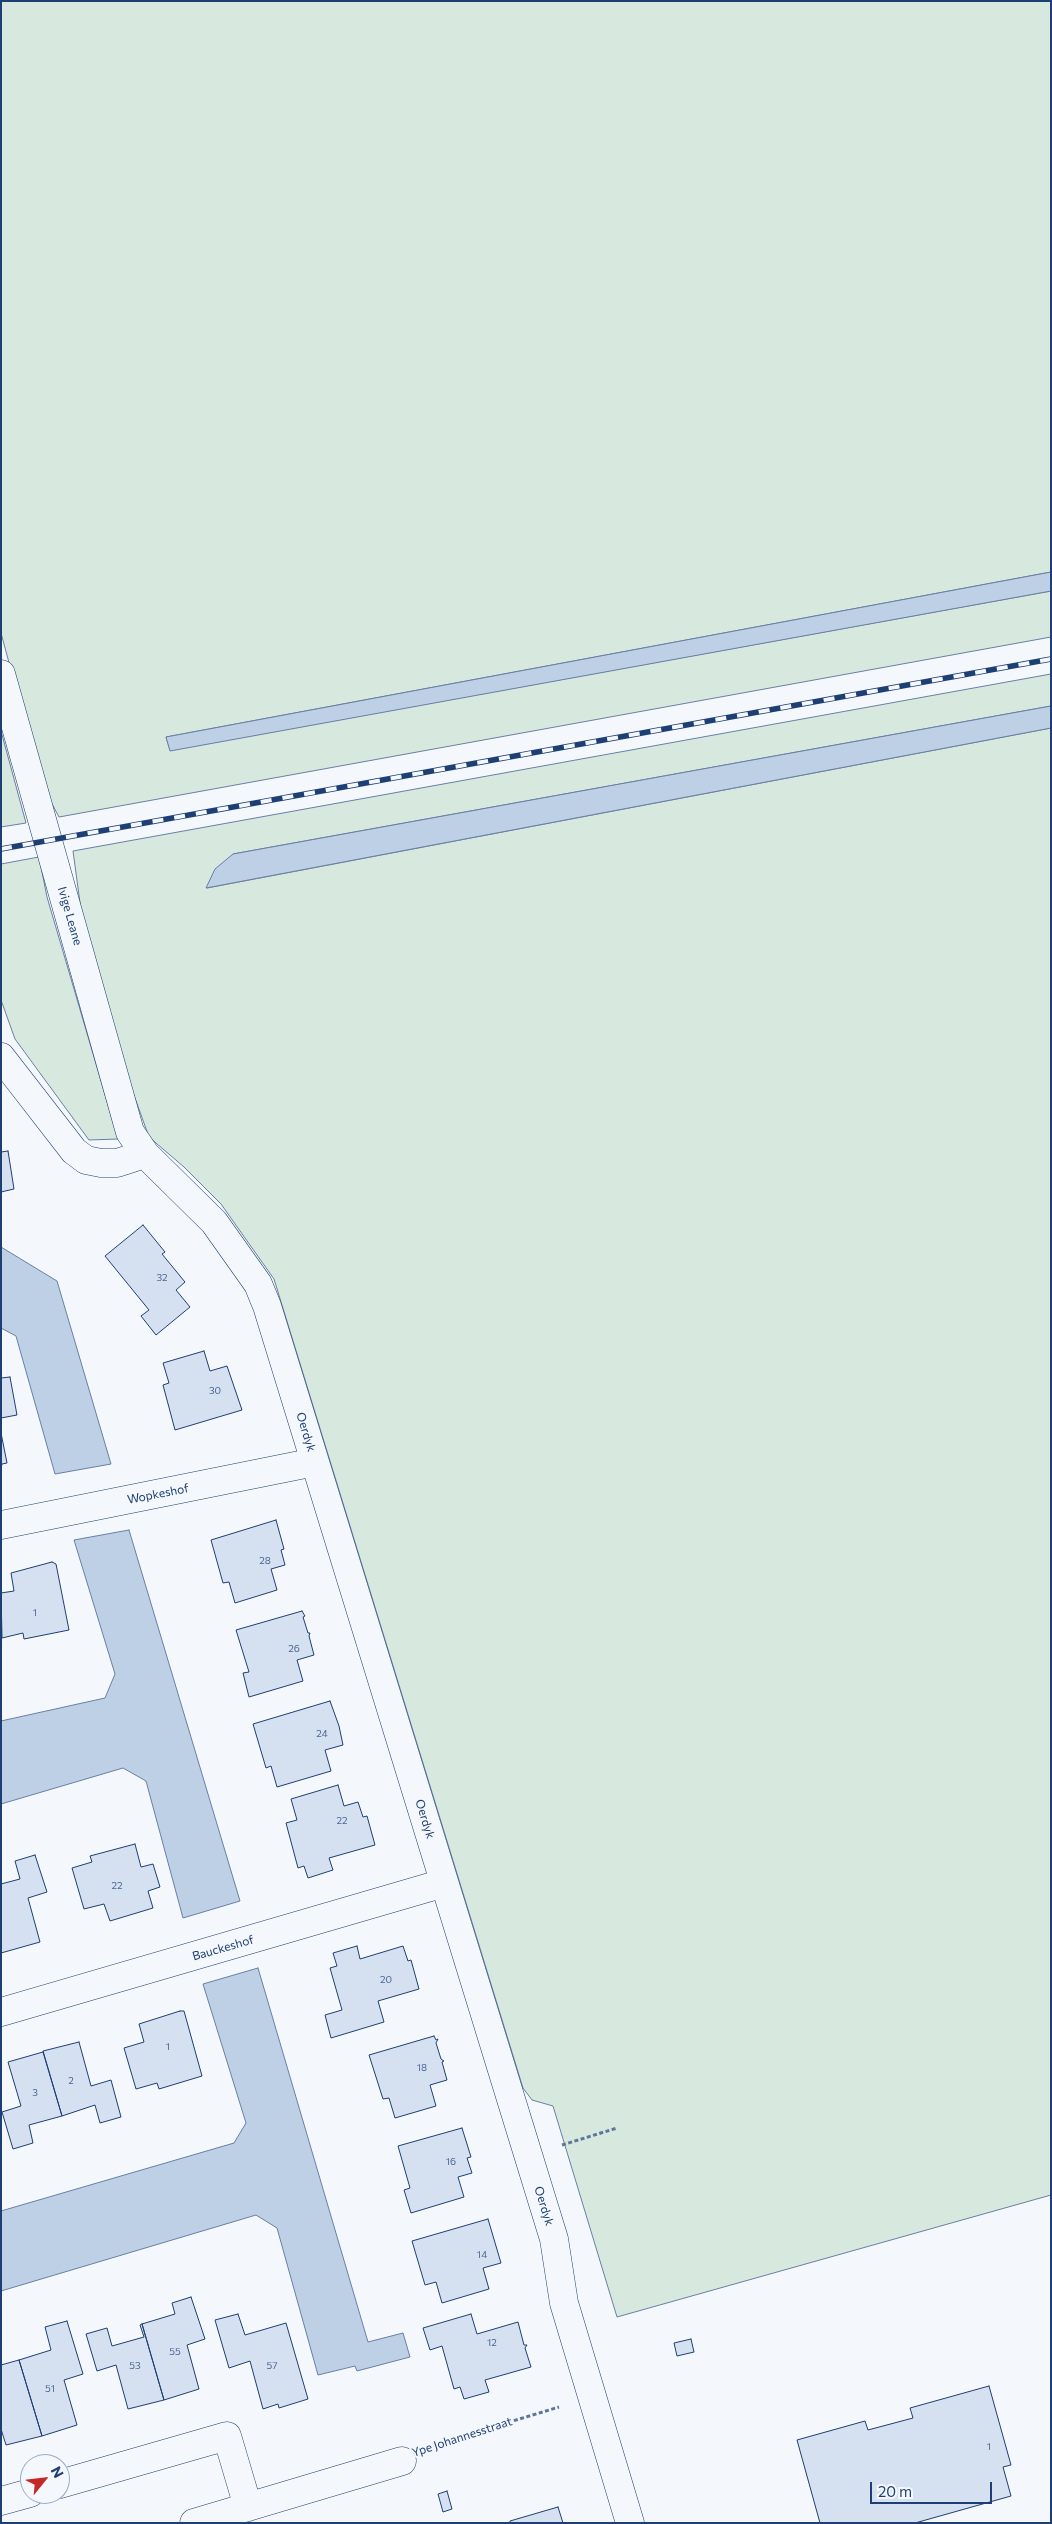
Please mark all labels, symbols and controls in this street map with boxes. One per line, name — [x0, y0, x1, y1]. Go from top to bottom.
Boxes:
street label: Ivige Leane — [55, 885, 85, 947]
house number: 32 — [156, 1272, 168, 1284]
house number: 30 — [209, 1385, 221, 1397]
street label: Oerdyk — [293, 1411, 319, 1453]
street label: Wopkeshof — [126, 1481, 190, 1507]
house number: 28 — [259, 1555, 271, 1567]
house number: 1 — [33, 1607, 37, 1619]
house number: 26 — [288, 1643, 300, 1655]
house number: 24 — [316, 1728, 328, 1740]
street label: Oerdyk — [412, 1798, 438, 1840]
house number: 22 — [336, 1815, 348, 1827]
house number: 22 — [111, 1880, 123, 1892]
street label: Bauckeshof — [191, 1932, 255, 1964]
house number: 20 — [380, 1974, 392, 1986]
house number: 1 — [166, 2041, 170, 2053]
house number: 18 — [417, 2062, 427, 2074]
house number: 2 — [68, 2075, 74, 2087]
house number: 3 — [32, 2087, 38, 2099]
house number: 16 — [446, 2156, 456, 2168]
street label: Oerdyk — [531, 2185, 557, 2227]
house number: 14 — [477, 2249, 487, 2261]
house number: 12 — [487, 2337, 497, 2349]
house number: 55 — [169, 2346, 181, 2358]
house number: 53 — [129, 2360, 141, 2372]
house number: 57 — [266, 2360, 278, 2372]
house number: 51 — [45, 2383, 55, 2395]
street label: Ype Johannesstraat — [410, 2414, 514, 2460]
house number: 1 — [987, 2441, 991, 2453]
north arrow — [20, 2454, 70, 2504]
text: N — [48, 2463, 68, 2481]
scale bar — [872, 2472, 994, 2504]
text: 20 m — [878, 2482, 912, 2500]

